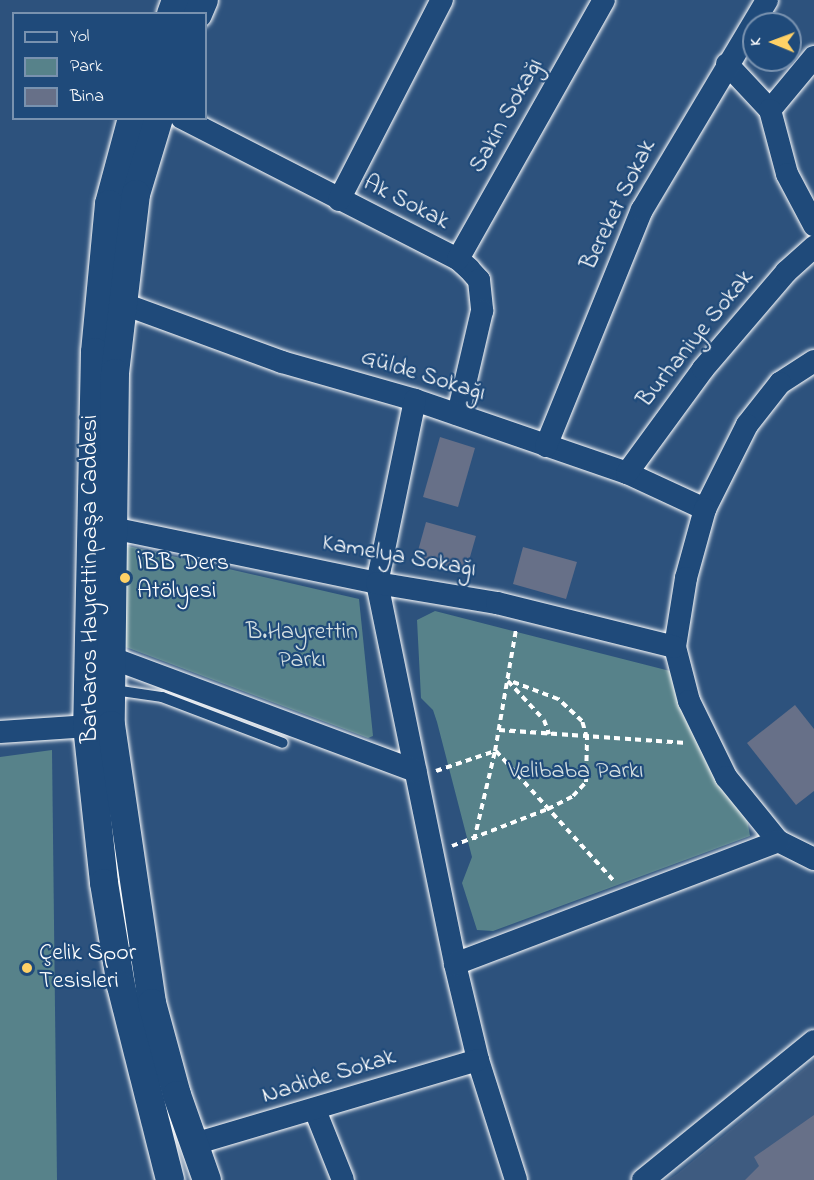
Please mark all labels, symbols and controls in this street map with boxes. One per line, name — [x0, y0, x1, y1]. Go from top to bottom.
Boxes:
legend — [12, 12, 207, 120]
north arrow — [742, 12, 802, 72]
text: Yol — [70, 24, 90, 50]
text: K — [744, 38, 768, 46]
text: Park — [70, 54, 103, 80]
street label: Sakin Sokağı — [464, 54, 550, 178]
text: Bina — [70, 84, 104, 110]
street label: Bereket Sokak — [575, 135, 663, 275]
street label: Ak Sokak — [358, 169, 454, 237]
street label: Burhaniye Sokak — [632, 264, 760, 414]
street label: Gülde Sokağı — [357, 343, 489, 409]
street label: Barbaros Hayrettinpaşa Caddesi — [77, 415, 105, 743]
street label: Kamelya Sokağı — [320, 529, 478, 585]
place label: İBB Ders Atölyesi — [137, 550, 229, 606]
marker: İBB Ders Atölyesi — [118, 571, 132, 585]
park label: B.Hayrettin Parkı — [246, 619, 358, 675]
park label: Velibaba Parkı — [508, 758, 644, 786]
place label: Çelik Spor Tesisleri — [39, 940, 136, 996]
marker: Çelik Spor Tesisleri — [20, 961, 34, 975]
street label: Nadide Sokak — [259, 1043, 399, 1111]

